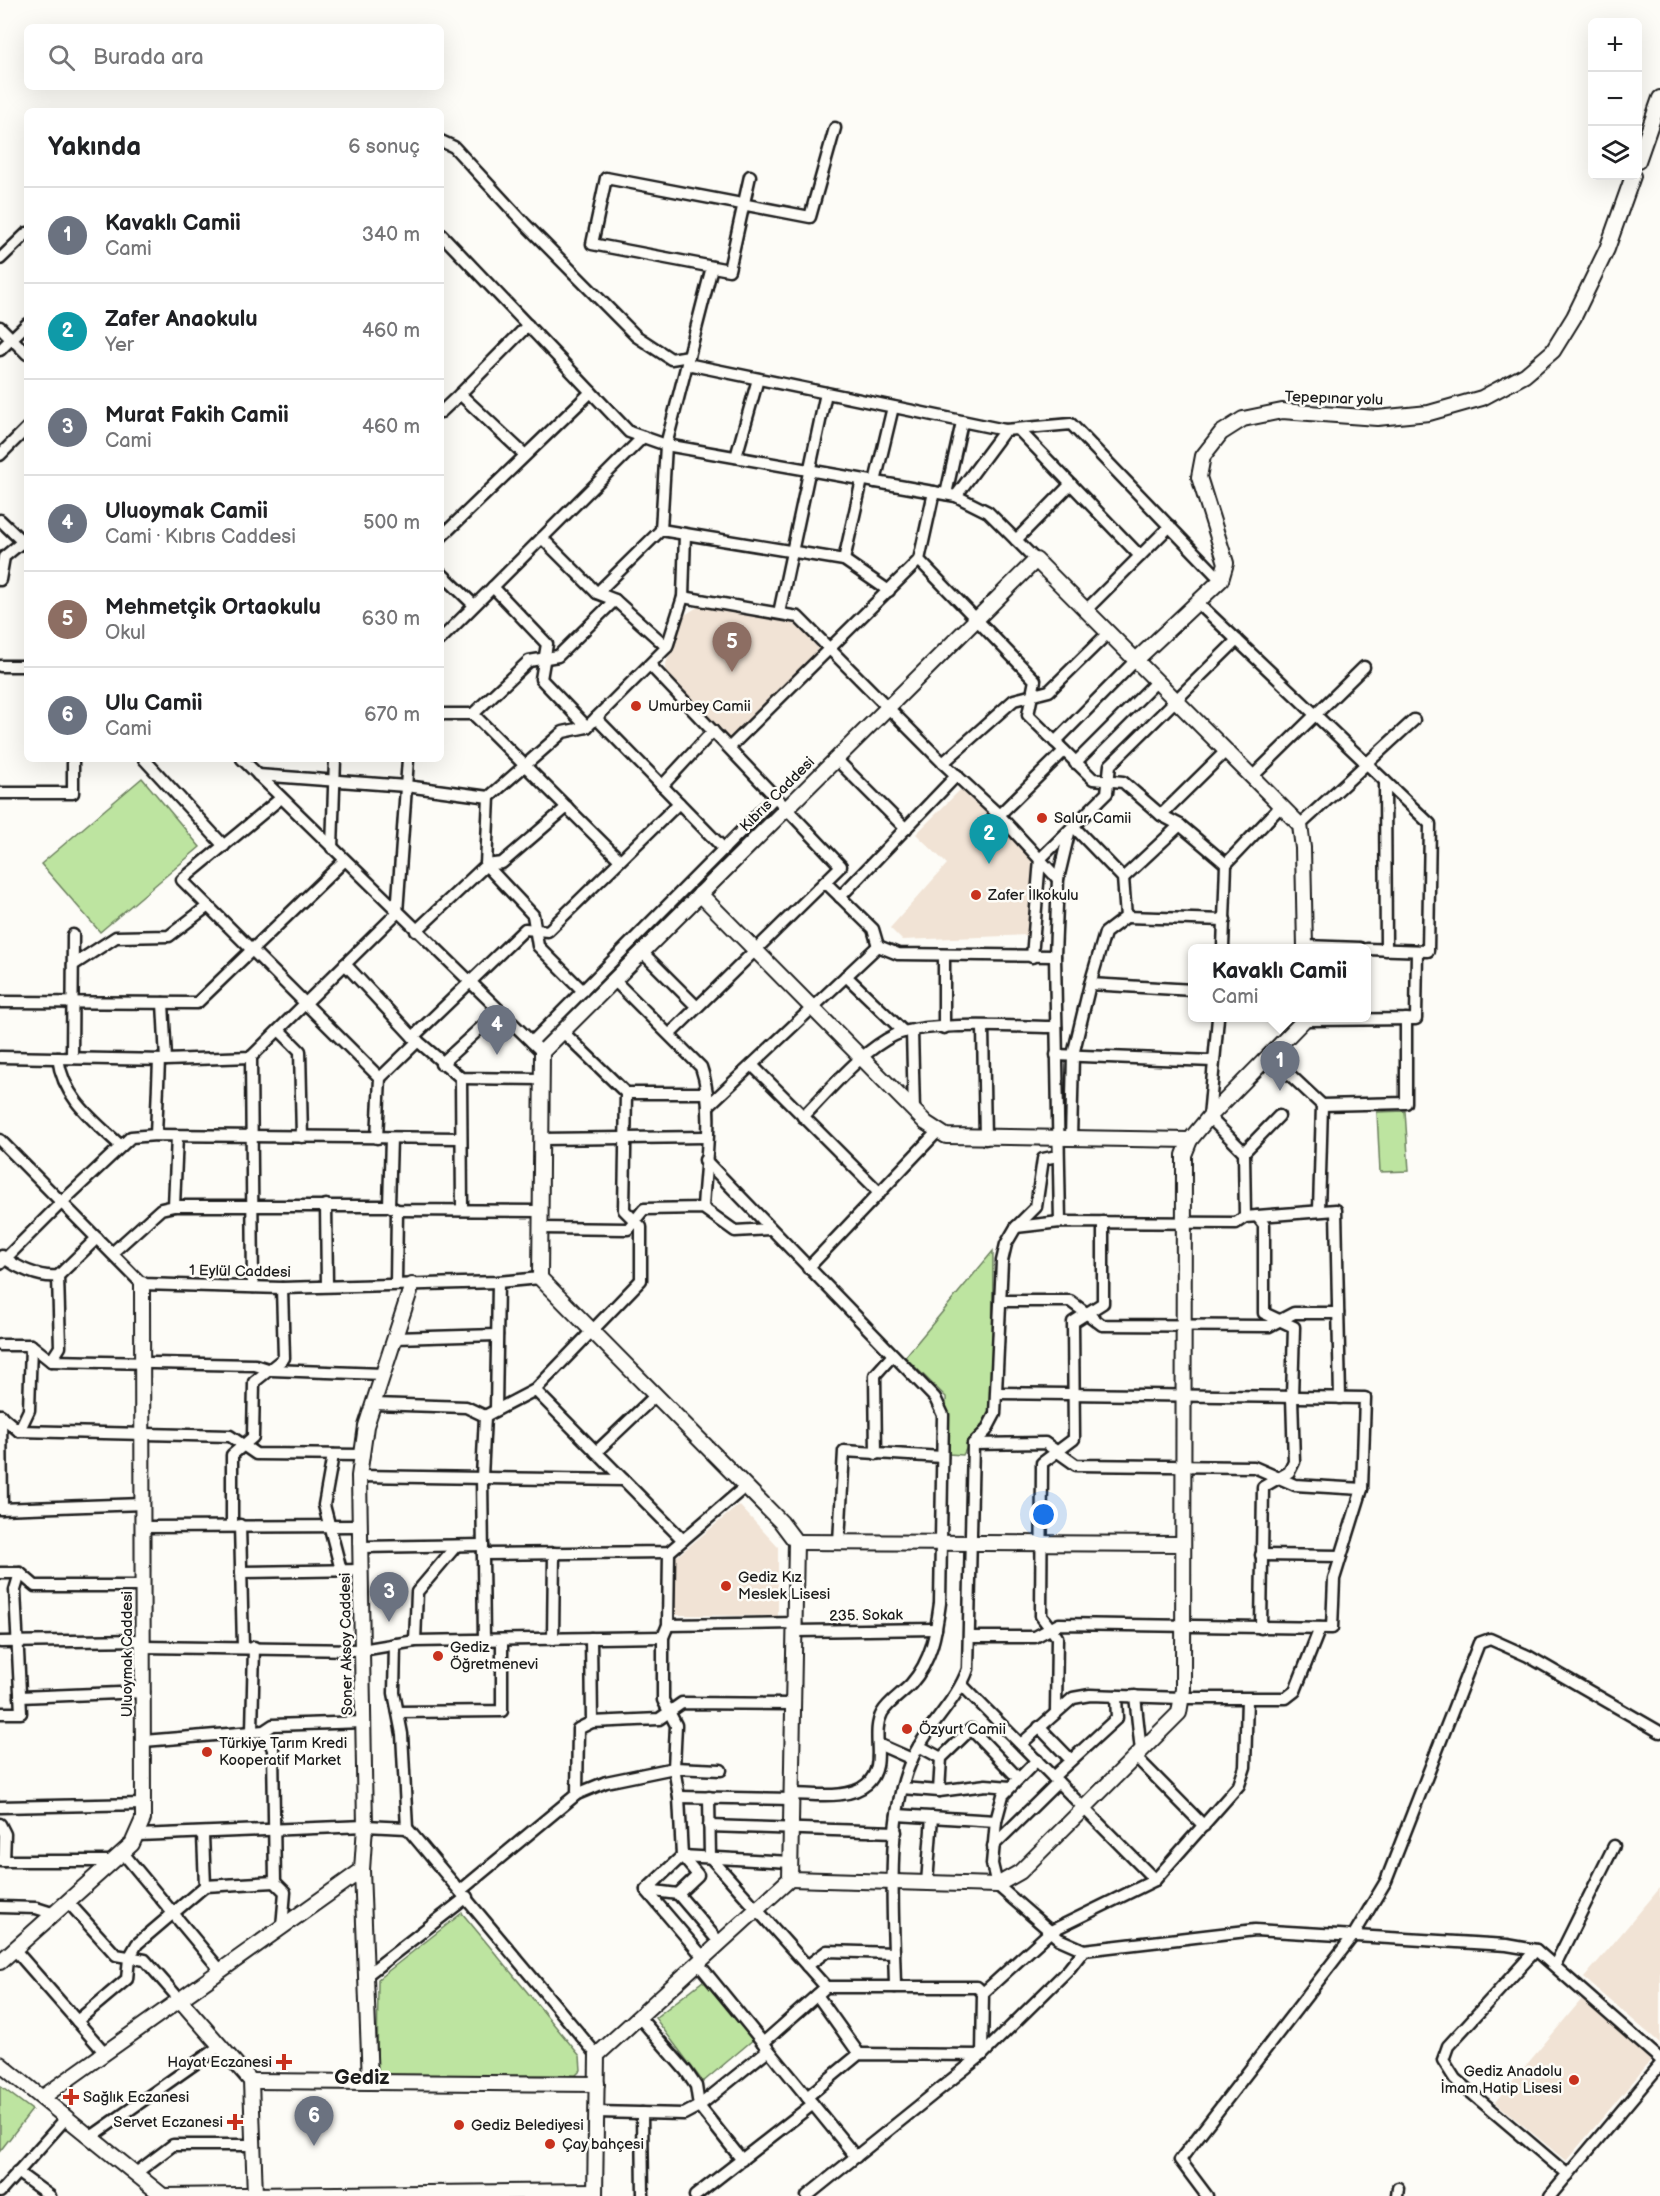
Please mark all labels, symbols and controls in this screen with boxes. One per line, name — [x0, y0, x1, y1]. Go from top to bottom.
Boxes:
map controls — [1588, 18, 1642, 180]
button: + — [1588, 18, 1642, 72]
search box — [24, 24, 444, 90]
icon: search — [45, 41, 78, 74]
text: Burada ara — [93, 44, 204, 71]
button: − — [1588, 72, 1642, 126]
button: layers — [1588, 126, 1642, 180]
text: Yakında — [48, 132, 141, 163]
text: 6 sonuç — [348, 135, 420, 159]
text: Kavaklı Camii — [105, 210, 241, 237]
text: 1 — [63, 223, 72, 247]
text: 340 m — [362, 223, 420, 247]
text: Cami — [105, 237, 152, 261]
text: Zafer Anaokulu — [105, 306, 258, 333]
text: 2 — [62, 319, 73, 343]
text: 460 m — [362, 319, 420, 343]
text: Yer — [105, 333, 134, 357]
street label: Tepepınar yolu — [1284, 387, 1384, 410]
text: Murat Fakih Camii — [105, 402, 289, 429]
text: 3 — [62, 415, 73, 439]
text: 460 m — [362, 415, 420, 439]
text: Cami — [105, 429, 152, 453]
text: Uluoymak Camii — [105, 498, 268, 525]
text: 4 — [62, 511, 73, 535]
text: 500 m — [363, 511, 420, 535]
text: Cami · Kıbrıs Caddesi — [105, 525, 296, 549]
text: Mehmetçik Ortaokulu — [105, 594, 321, 621]
text: 5 — [62, 607, 73, 631]
text: 630 m — [362, 607, 420, 631]
text: Okul — [105, 621, 146, 645]
pin: 5 — [712, 622, 752, 672]
text: Ulu Camii — [105, 690, 202, 717]
place label: Umurbey Camii — [648, 697, 751, 716]
marker: Umurbey Camii — [629, 699, 643, 713]
text: 6 — [61, 703, 74, 727]
text: 670 m — [364, 703, 420, 727]
text: Cami — [105, 717, 152, 741]
street label: Kıbrıs Caddesi — [736, 753, 819, 836]
place label: Salur Camii — [1054, 809, 1131, 828]
marker: Salur Camii — [1035, 811, 1049, 825]
pin: 2 — [970, 814, 1008, 864]
place label: Zafer İlkokulu — [987, 886, 1079, 905]
marker: Zafer İlkokulu — [969, 888, 983, 902]
popup — [1188, 944, 1371, 1022]
text: Kavaklı Camii — [1212, 958, 1347, 985]
text: Cami — [1212, 985, 1259, 1009]
pin: 4 — [478, 1006, 516, 1055]
pin: 1 — [1260, 1042, 1300, 1091]
street label: 1 Eylül Caddesi — [189, 1261, 291, 1282]
your location — [1029, 1500, 1058, 1529]
place label: Gediz Kız Meslek Lisesi — [738, 1568, 830, 1604]
street label: Soner Aksoy Caddesi — [336, 1572, 357, 1716]
pin: 3 — [370, 1572, 408, 1622]
marker: Gediz Kız Meslek Lisesi — [719, 1579, 733, 1593]
street label: Uluoymak Caddesi — [118, 1591, 137, 1717]
street label: 235. Sokak — [829, 1605, 904, 1626]
place label: Gediz Öğretmenevi — [450, 1638, 538, 1674]
marker: Gediz Öğretmenevi — [431, 1649, 445, 1663]
place label: Özyurt Camii — [919, 1720, 1006, 1739]
marker: Özyurt Camii — [900, 1722, 914, 1736]
place label: Türkiye Tarım Kredi Kooperatif Market — [219, 1734, 347, 1770]
marker: Türkiye Tarım Kredi Kooperatif Market — [200, 1745, 214, 1759]
place label: Hayat Eczanesi — [167, 2053, 272, 2072]
marker: Hayat Eczanesi — [277, 2055, 291, 2069]
place label: Gediz Anadolu İmam Hatip Lisesi — [1440, 2062, 1562, 2098]
district label: Gediz — [334, 2065, 390, 2090]
marker: Gediz Anadolu İmam Hatip Lisesi — [1567, 2073, 1581, 2087]
place label: Sağlık Eczanesi — [83, 2088, 189, 2107]
marker: Sağlık Eczanesi — [64, 2090, 78, 2104]
pin: 6 — [294, 2096, 334, 2146]
place label: Servet Eczanesi — [113, 2113, 223, 2132]
marker: Servet Eczanesi — [228, 2115, 242, 2129]
place label: Gediz Belediyesi — [471, 2116, 584, 2135]
marker: Gediz Belediyesi — [452, 2118, 466, 2132]
place label: Çay bahçesi — [562, 2135, 644, 2154]
marker: Çay bahçesi — [543, 2137, 557, 2151]

